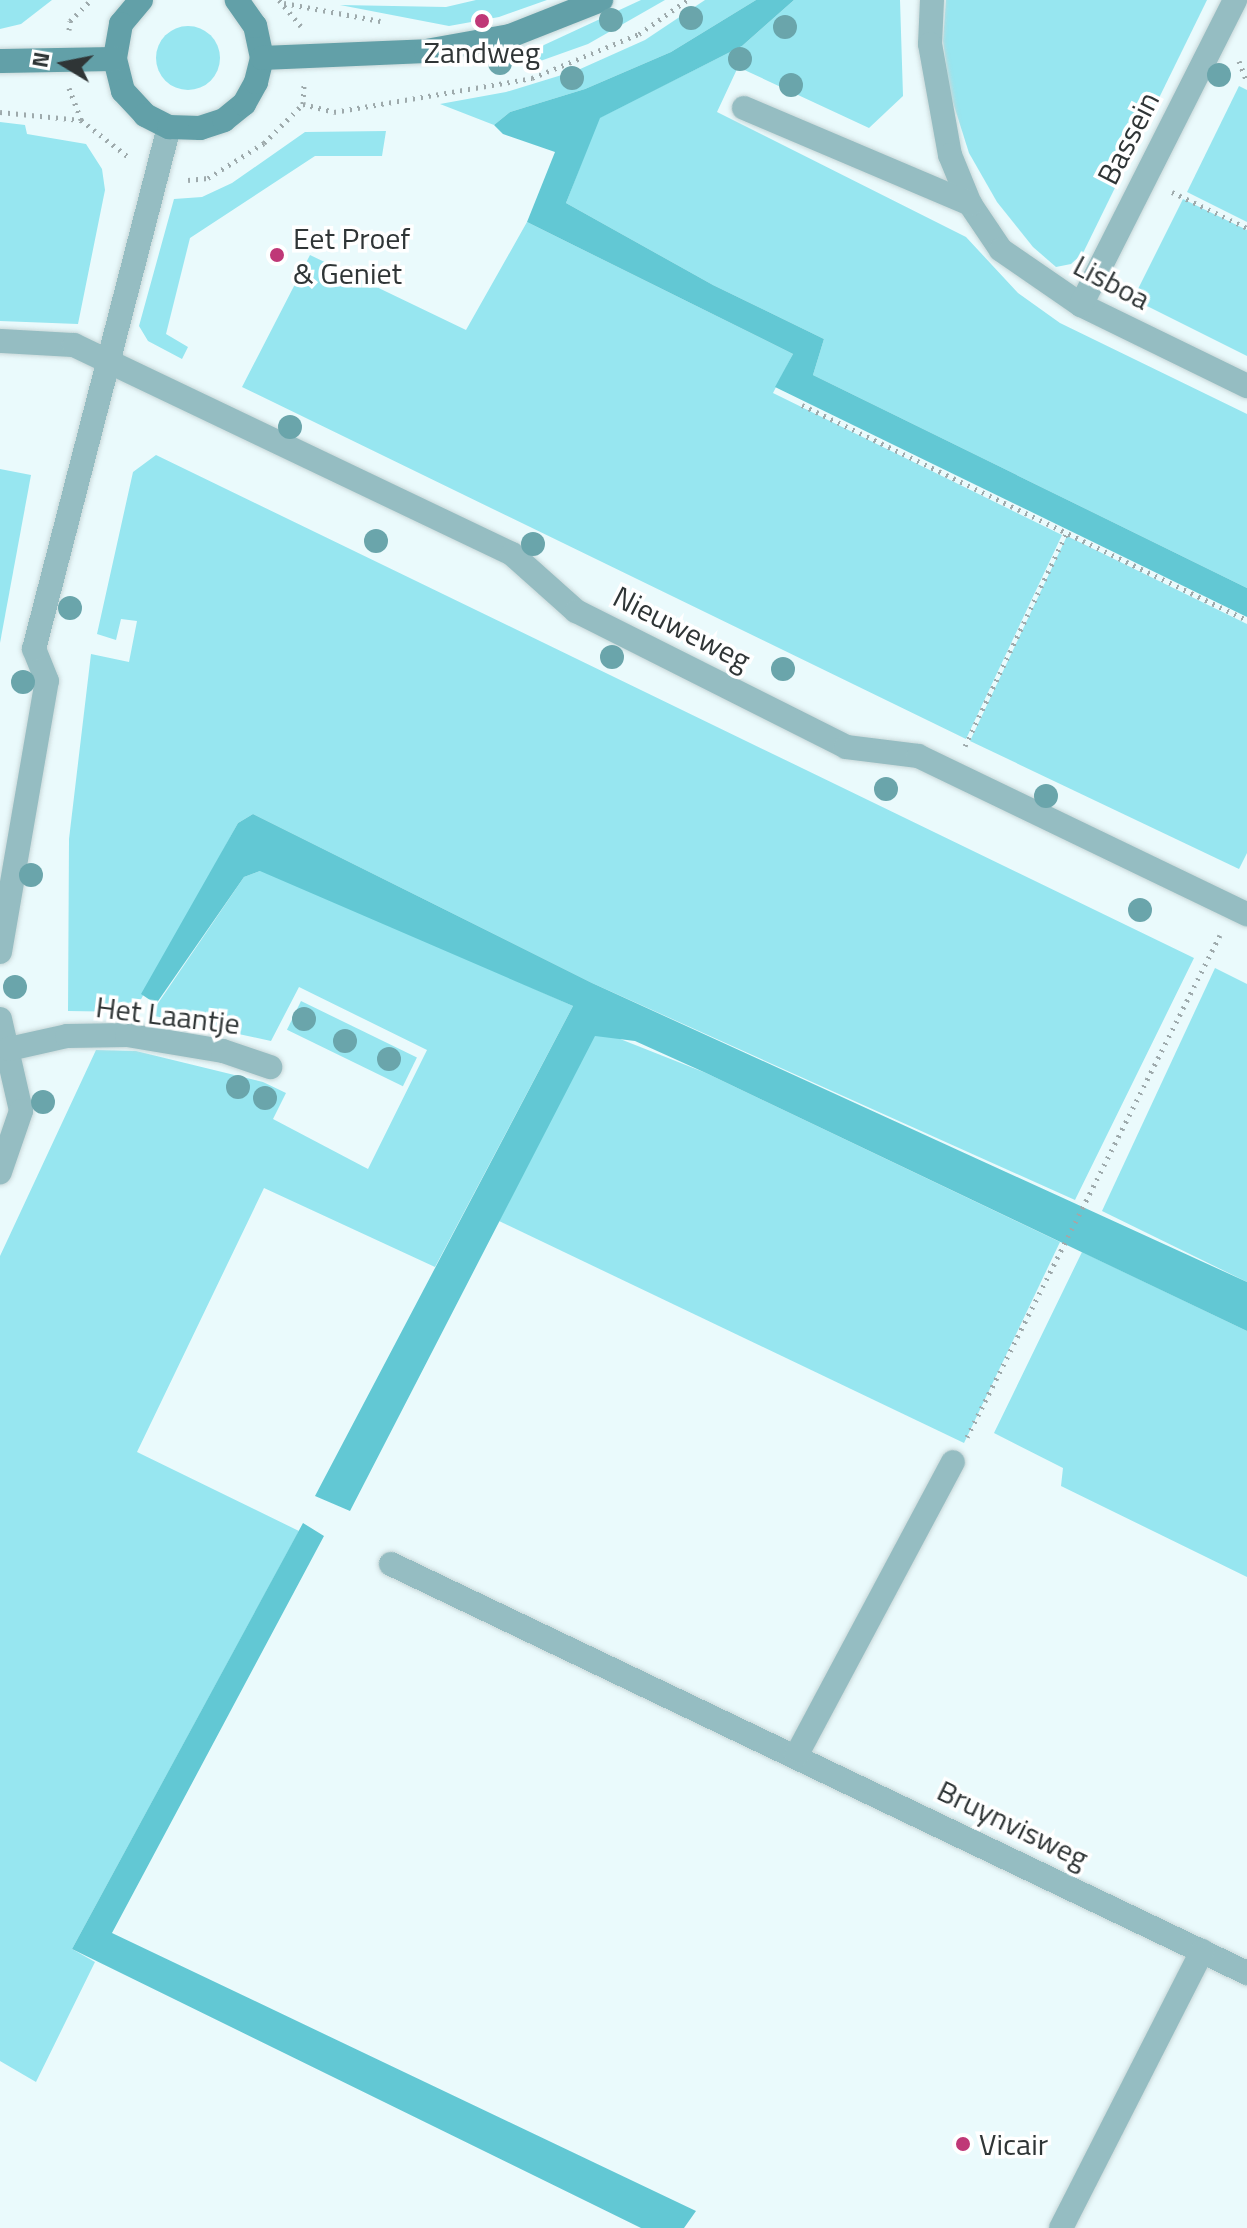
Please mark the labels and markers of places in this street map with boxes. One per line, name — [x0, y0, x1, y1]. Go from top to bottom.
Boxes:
marker: Zandweg — [473, 12, 491, 30]
place label: Zandweg — [424, 34, 540, 70]
place label: Eet Proef & Geniet — [293, 220, 410, 290]
marker: Eet Proef & Geniet — [268, 246, 286, 264]
place label: Vicair — [979, 2126, 1048, 2162]
marker: Vicair — [954, 2135, 972, 2153]

